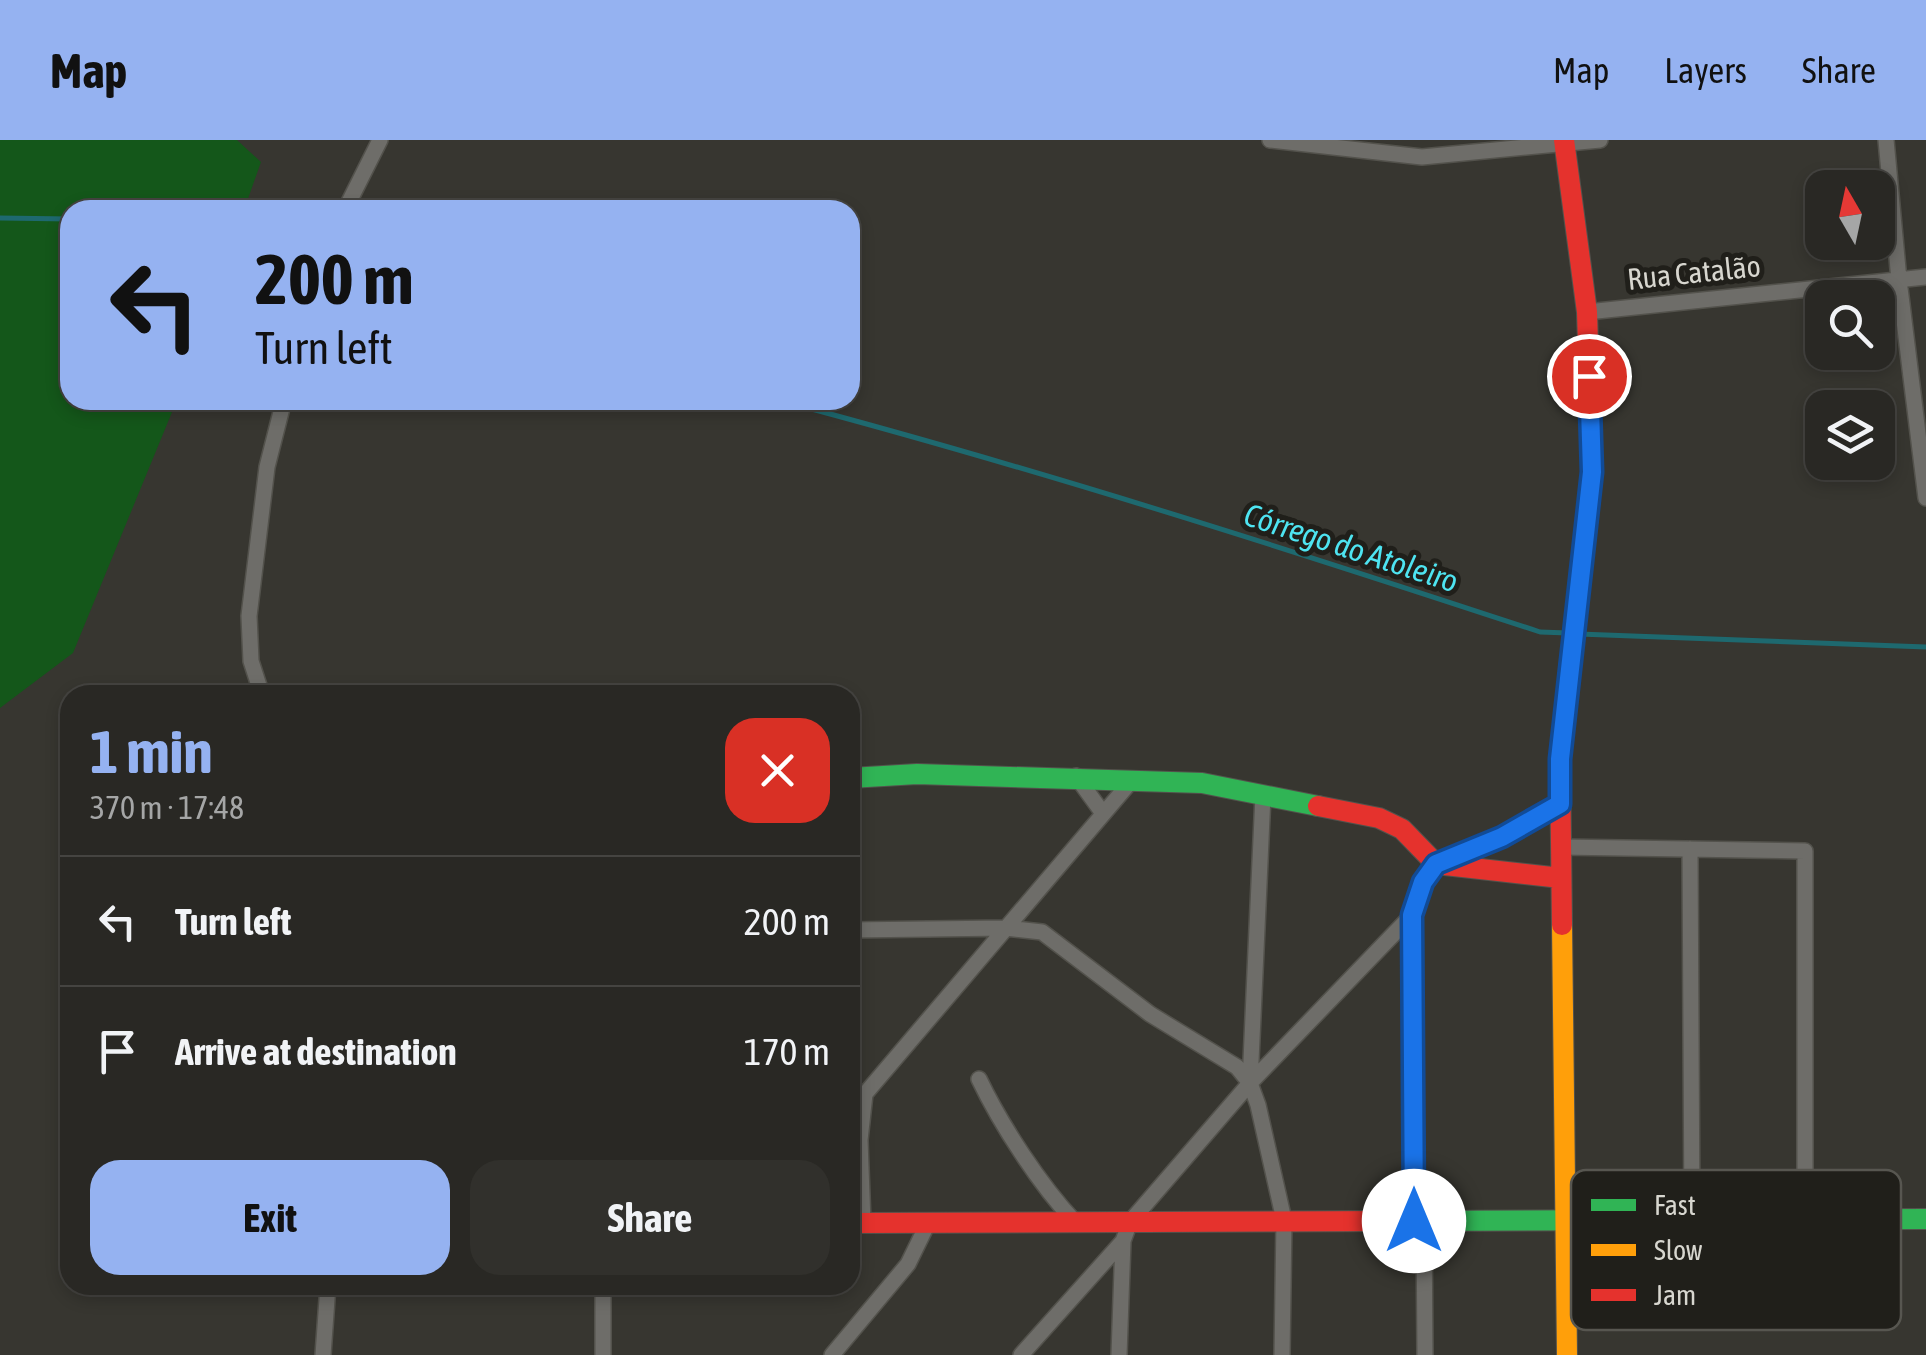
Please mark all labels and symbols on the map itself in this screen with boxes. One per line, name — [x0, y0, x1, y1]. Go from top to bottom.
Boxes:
north arrow — [1805, 170, 1895, 260]
street label: Rua Catalão — [1626, 248, 1762, 296]
pin — [1547, 334, 1632, 419]
water label: Córrego do Atoleiro — [1240, 496, 1463, 600]
position arrow — [1362, 1169, 1466, 1273]
legend — [1571, 1170, 1901, 1330]
text: Fast — [1654, 1189, 1696, 1221]
text: Slow — [1654, 1234, 1703, 1266]
text: Jam — [1654, 1279, 1696, 1311]

